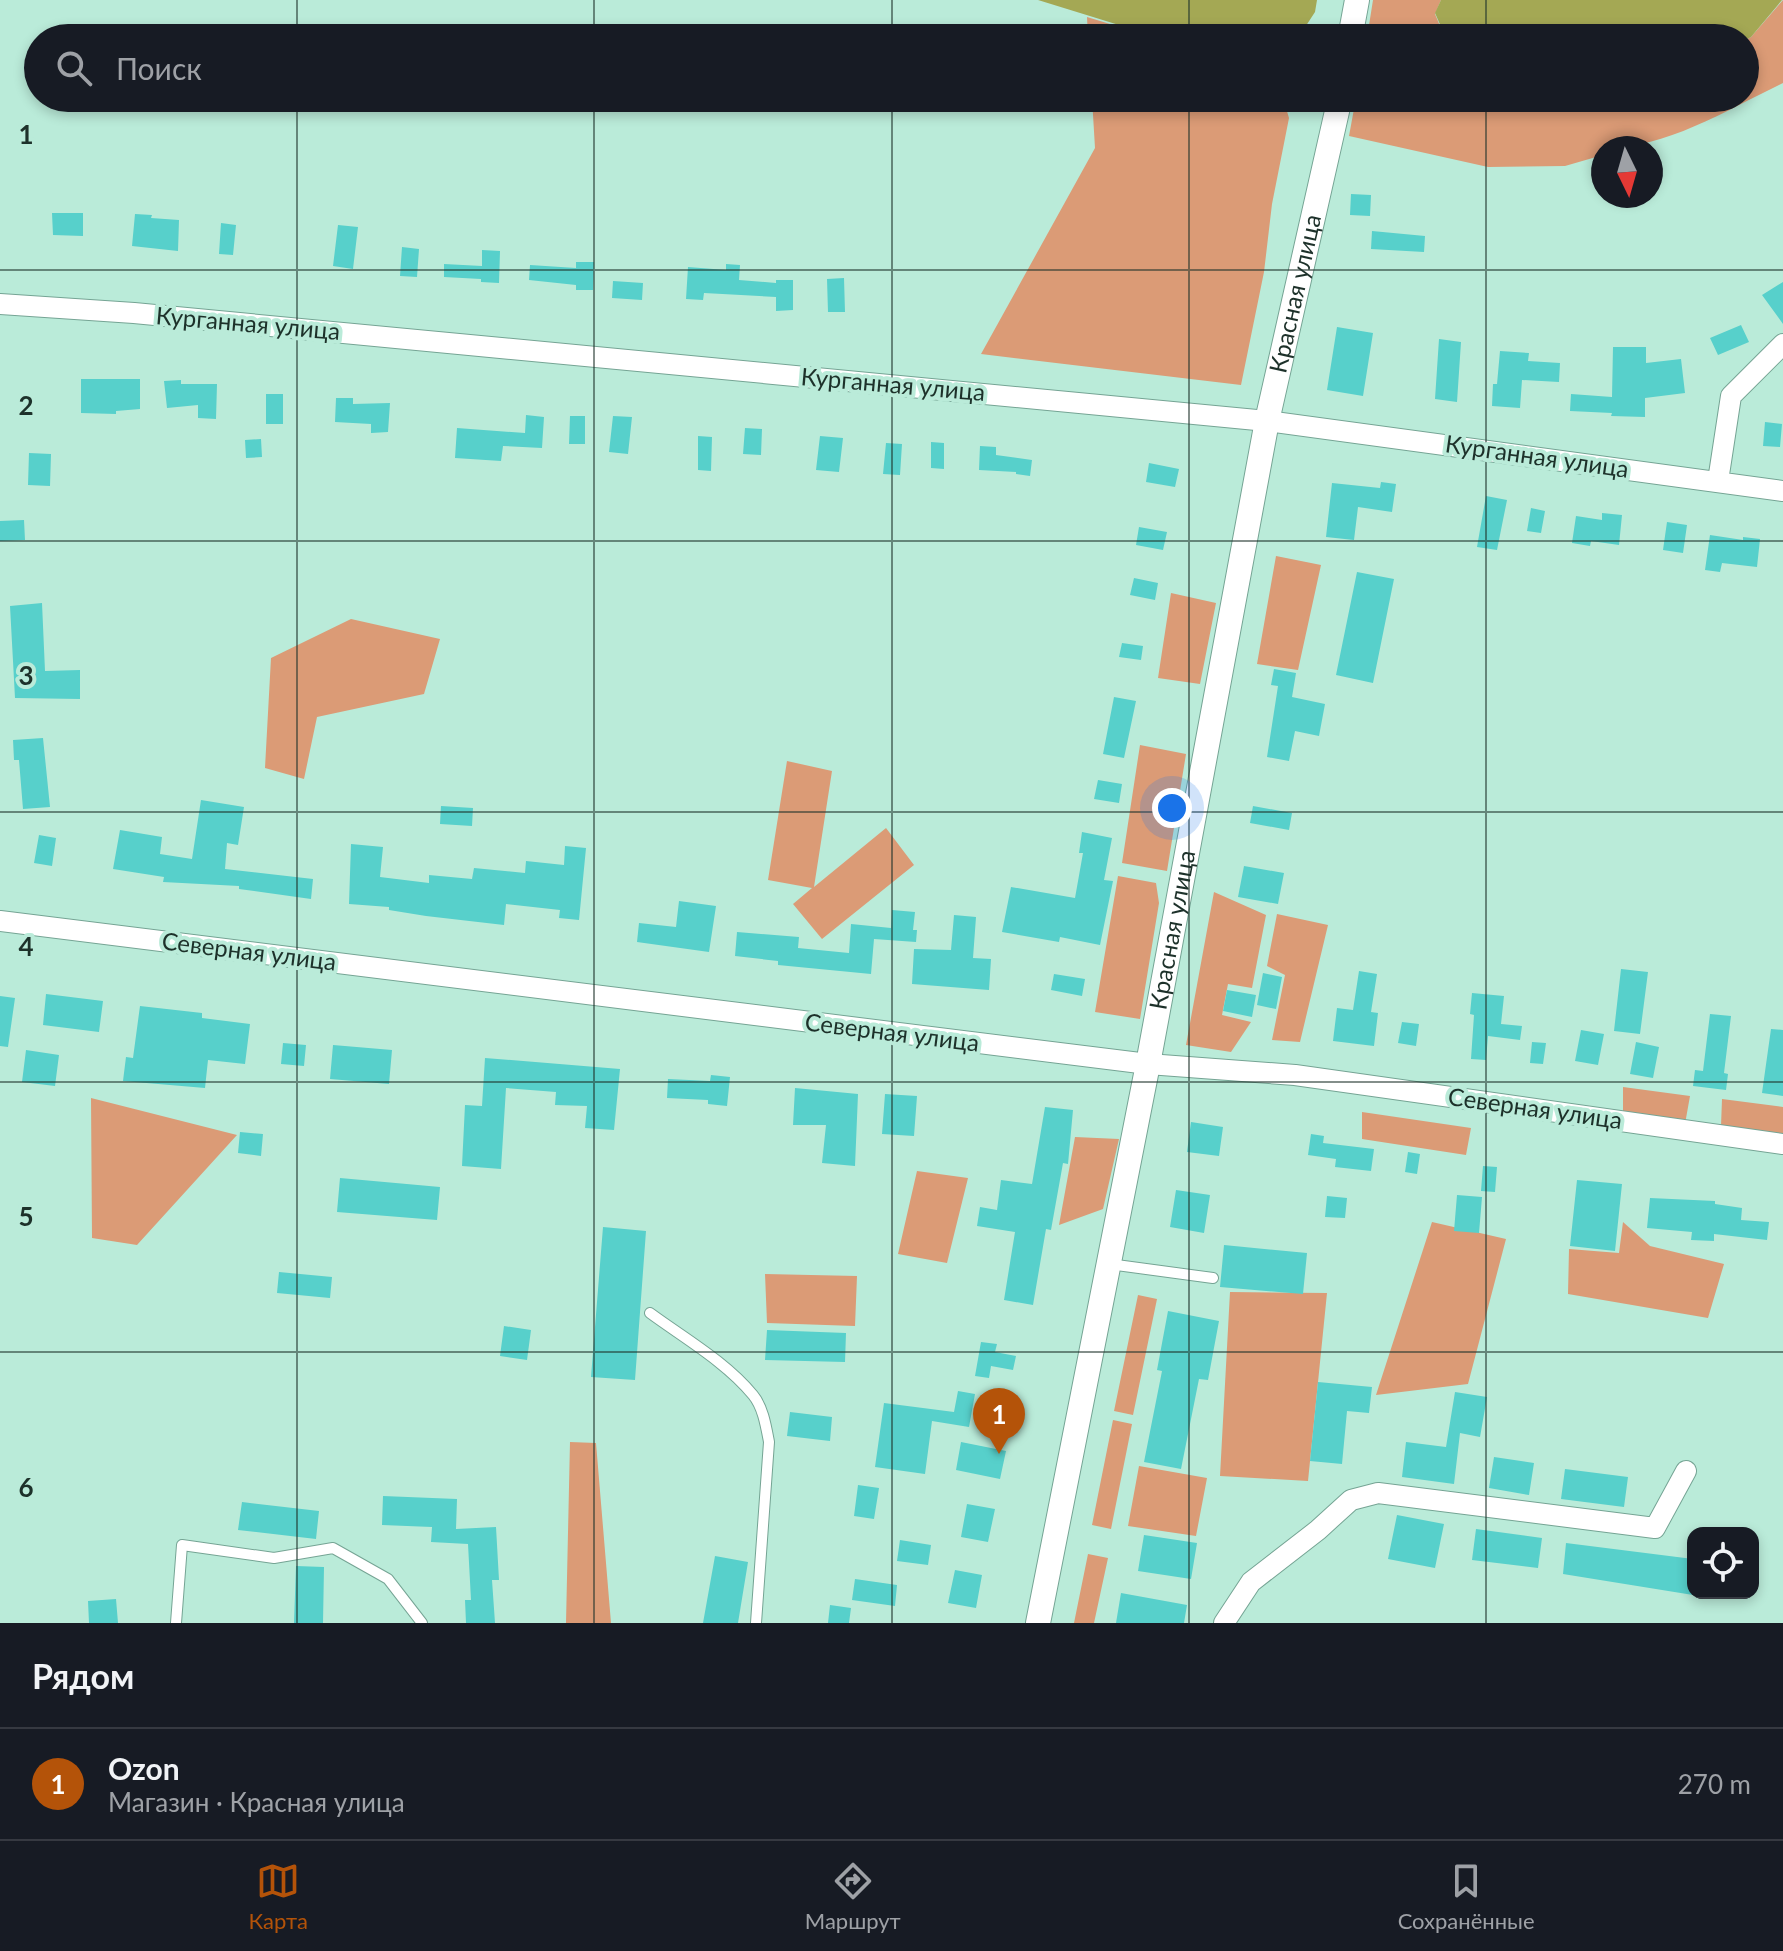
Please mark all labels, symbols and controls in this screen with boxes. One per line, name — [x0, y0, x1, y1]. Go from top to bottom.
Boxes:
search box — [24, 24, 1759, 112]
icon: search — [52, 46, 96, 90]
text: Поиск — [116, 50, 202, 86]
text: 1 — [18, 118, 34, 150]
north arrow — [1591, 136, 1663, 208]
street label: Красная улица — [1262, 211, 1326, 376]
street label: Курганная улица — [155, 300, 341, 345]
street label: Курганная улица — [800, 361, 986, 406]
text: 2 — [18, 389, 34, 421]
street label: Курганная улица — [1444, 428, 1631, 483]
text: 3 — [18, 659, 34, 691]
your location — [1152, 788, 1192, 828]
street label: Красная улица — [1142, 848, 1200, 1012]
street label: Северная улица — [160, 925, 338, 976]
text: 4 — [18, 930, 34, 962]
street label: Северная улица — [803, 1006, 981, 1057]
street label: Северная улица — [1446, 1081, 1624, 1134]
text: 5 — [18, 1200, 34, 1232]
pin: 1 — [973, 1388, 1025, 1454]
text: 6 — [18, 1471, 34, 1503]
map controls — [1687, 1527, 1759, 1599]
button: locate — [1687, 1527, 1759, 1599]
text: Рядом — [32, 1655, 134, 1696]
text: Ozon — [108, 1750, 180, 1786]
text: 1 — [50, 1768, 66, 1800]
text: 270 m — [1678, 1768, 1751, 1800]
text: Магазин · Красная улица — [108, 1786, 405, 1818]
tab: Карта — [248, 1859, 308, 1934]
tab: Маршрут — [805, 1859, 901, 1934]
tab: Сохранённые — [1398, 1859, 1535, 1934]

